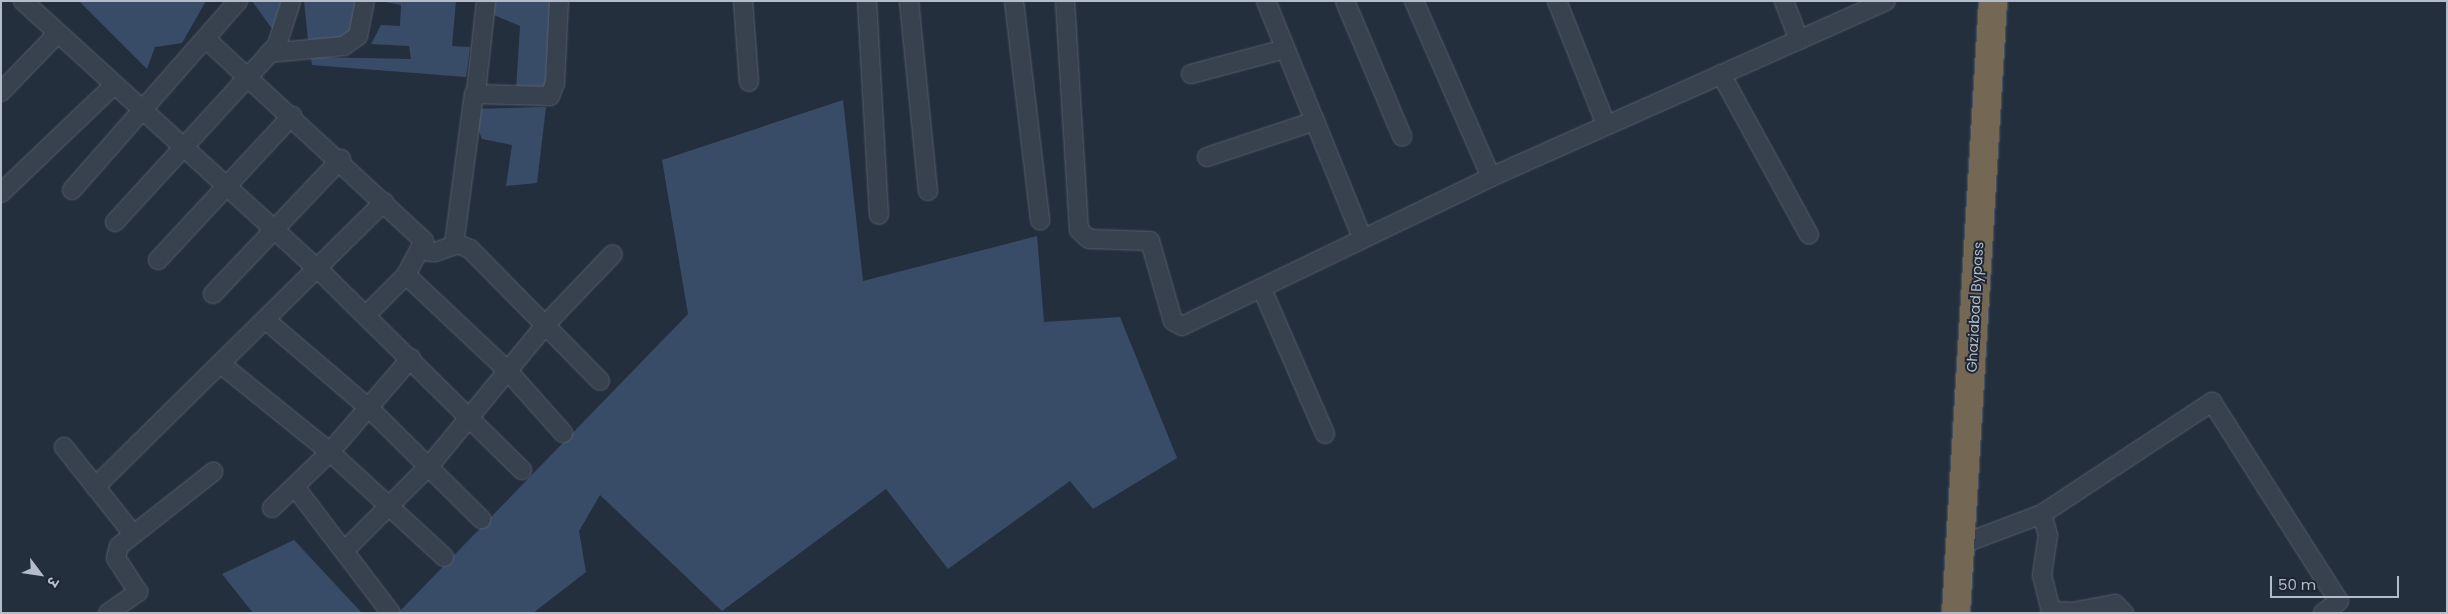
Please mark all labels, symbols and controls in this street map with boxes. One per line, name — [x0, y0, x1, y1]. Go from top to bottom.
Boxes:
street label: Ghaziabad Bypass — [1963, 241, 1987, 373]
north arrow — [15, 549, 65, 599]
scale bar — [2273, 566, 2402, 598]
text: उ — [42, 573, 63, 590]
text: 50 m — [2278, 574, 2316, 595]

